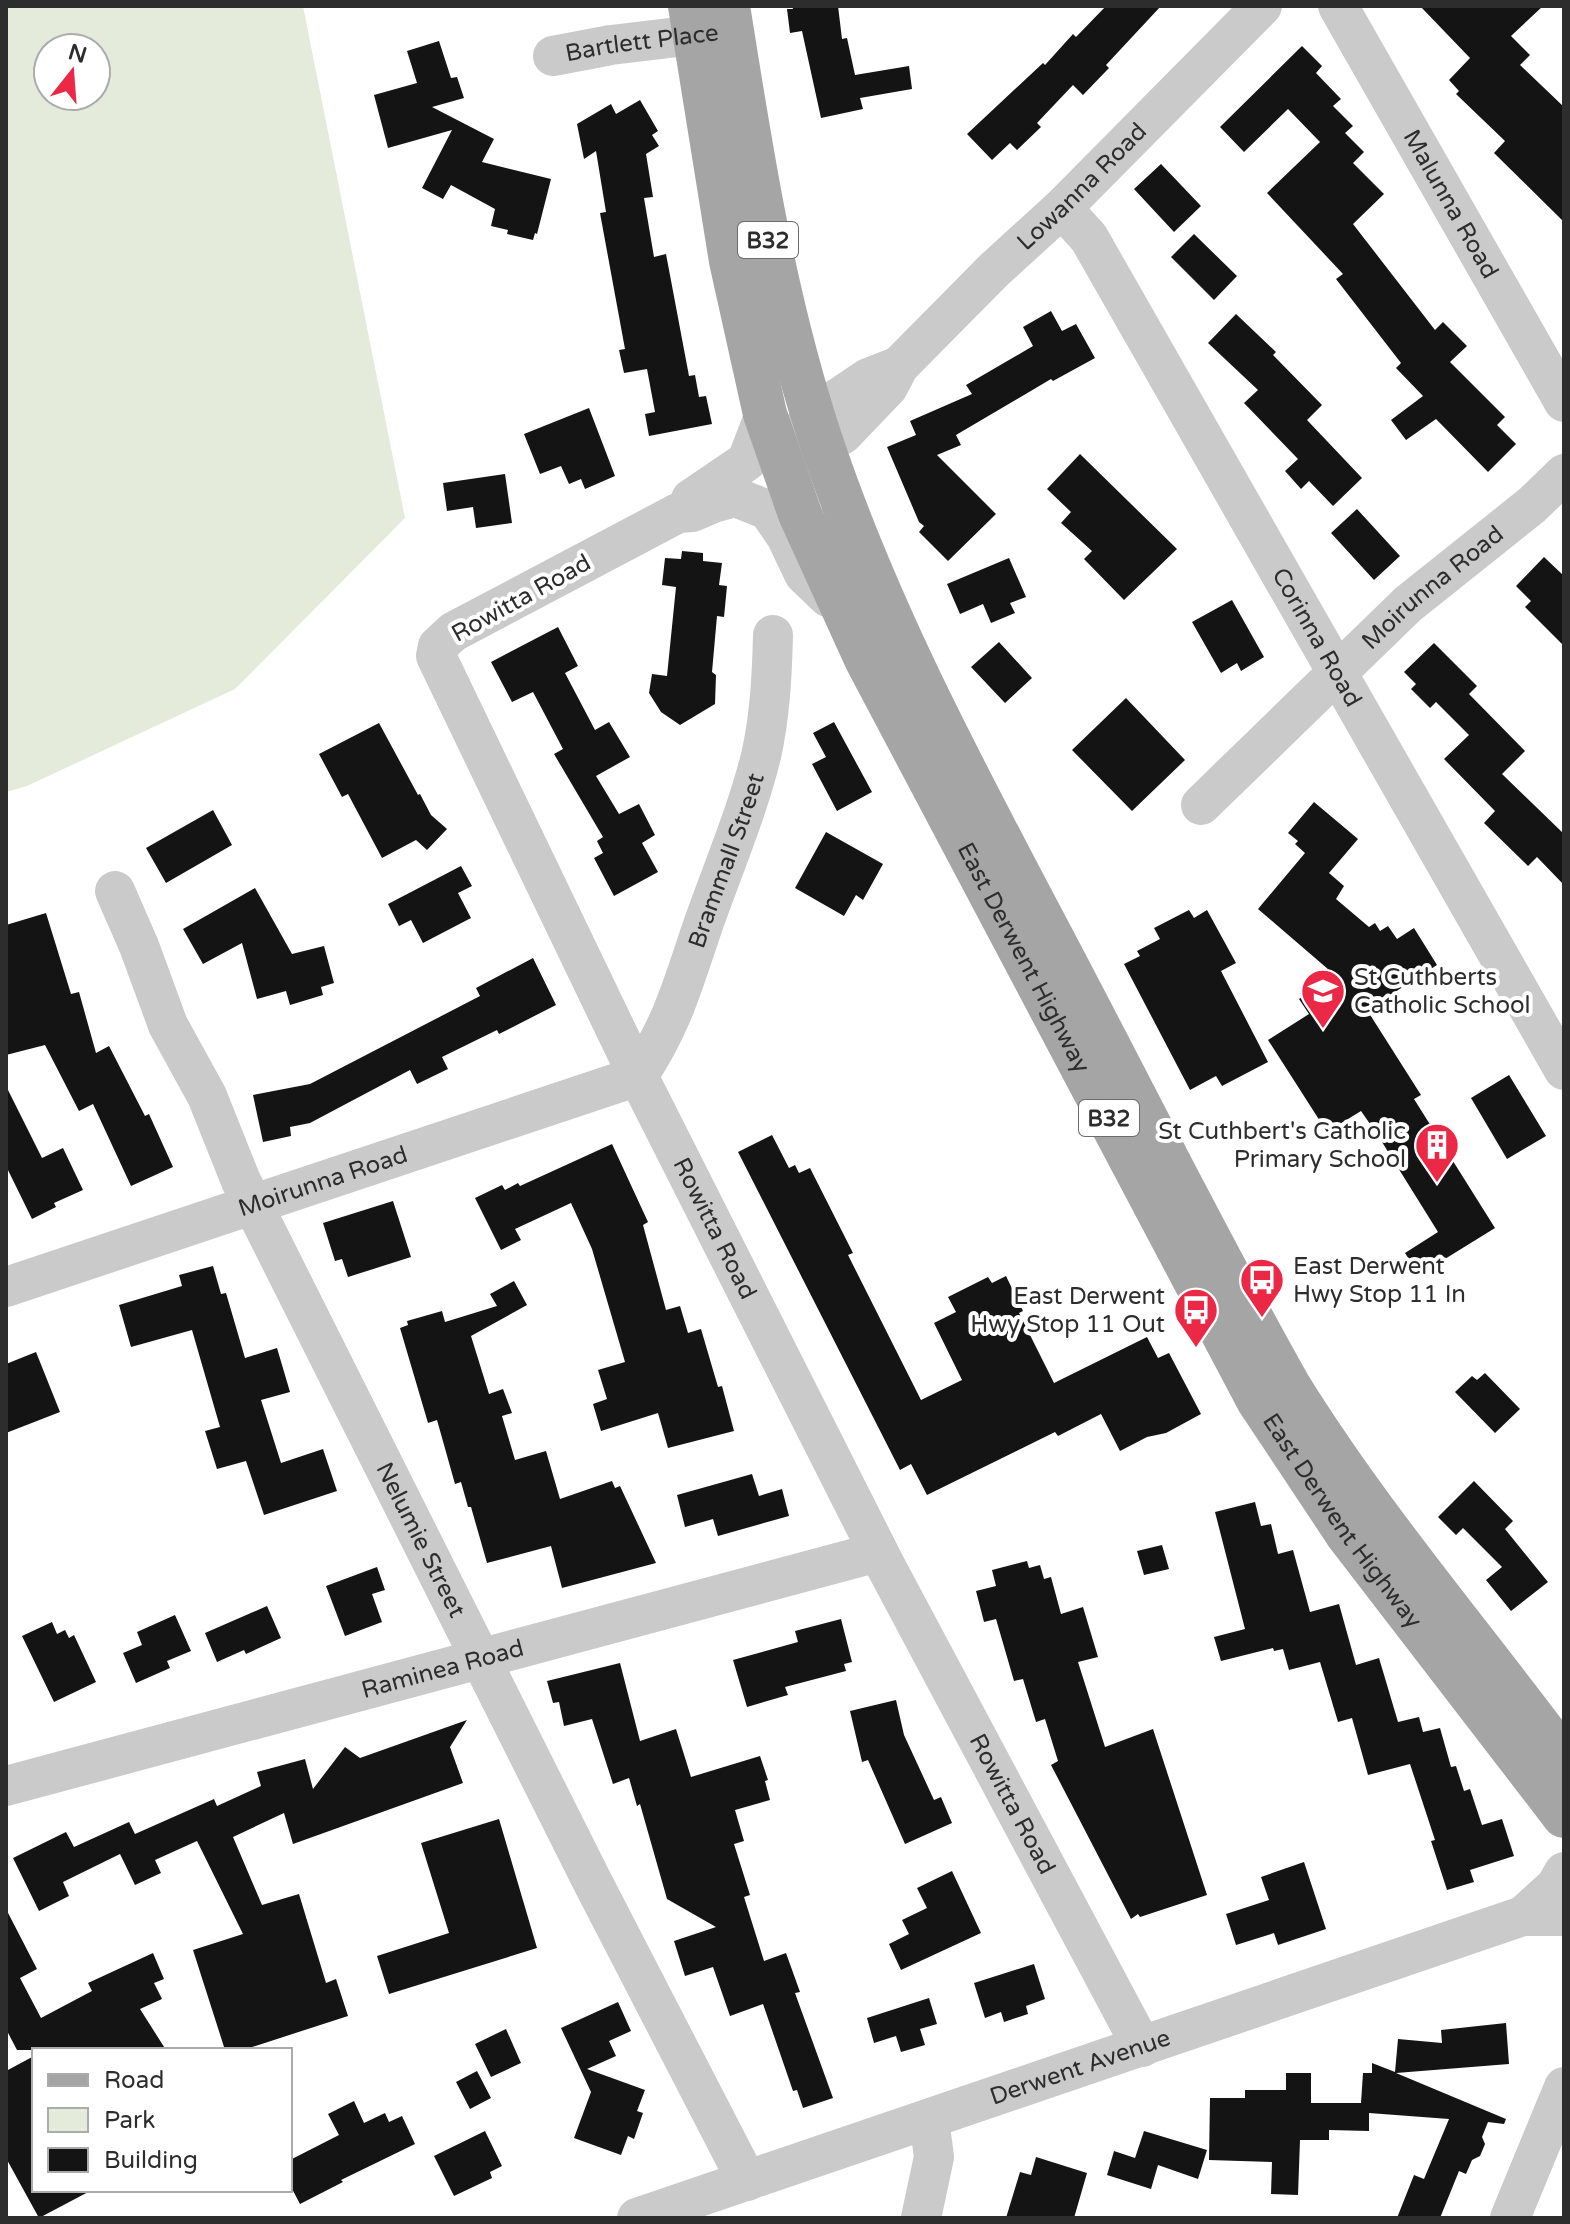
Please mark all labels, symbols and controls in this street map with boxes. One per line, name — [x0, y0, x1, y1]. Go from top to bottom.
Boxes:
street label: Bartlett Place — [563, 18, 720, 68]
north arrow — [32, 32, 112, 112]
text: N — [65, 39, 90, 69]
street label: Lowanna Road — [1011, 117, 1153, 257]
street label: Malunna Road — [1397, 125, 1504, 284]
road number: B32 — [738, 222, 798, 258]
street label: Moirunna Road — [1356, 520, 1509, 656]
street label: Rowitta Road — [446, 548, 596, 649]
street label: Corinna Road — [1265, 563, 1368, 712]
street label: Brammall Street — [682, 770, 771, 952]
street label: East Derwent Highway — [951, 838, 1096, 1078]
place label: St Cuthberts Catholic School — [1354, 963, 1531, 1020]
school or university icon: St Cuthberts Catholic School — [1299, 967, 1347, 1030]
road number: B32 — [1079, 1100, 1139, 1136]
place label: St Cuthbert's Catholic Primary School — [1158, 1117, 1406, 1174]
building icon: St Cuthbert's Catholic Primary School — [1413, 1121, 1461, 1184]
street label: Moirunna Road — [235, 1140, 411, 1223]
street label: Rowitta Road — [667, 1153, 762, 1304]
place label: East Derwent Hwy Stop 11 In — [1293, 1252, 1466, 1309]
bus stop icon: East Derwent Hwy Stop 11 In — [1238, 1256, 1286, 1319]
place label: East Derwent Hwy Stop 11 Out — [970, 1282, 1165, 1339]
bus stop icon: East Derwent Hwy Stop 11 Out — [1172, 1286, 1220, 1349]
street label: East Derwent Highway — [1256, 1408, 1428, 1634]
street label: Nelumie Street — [369, 1458, 471, 1622]
street label: Raminea Road — [358, 1634, 527, 1705]
street label: Rowitta Road — [963, 1729, 1061, 1879]
street label: Derwent Avenue — [986, 2023, 1174, 2112]
legend — [32, 2048, 292, 2192]
text: Road — [104, 2066, 164, 2095]
text: Park — [104, 2106, 155, 2135]
text: Building — [104, 2146, 198, 2175]

